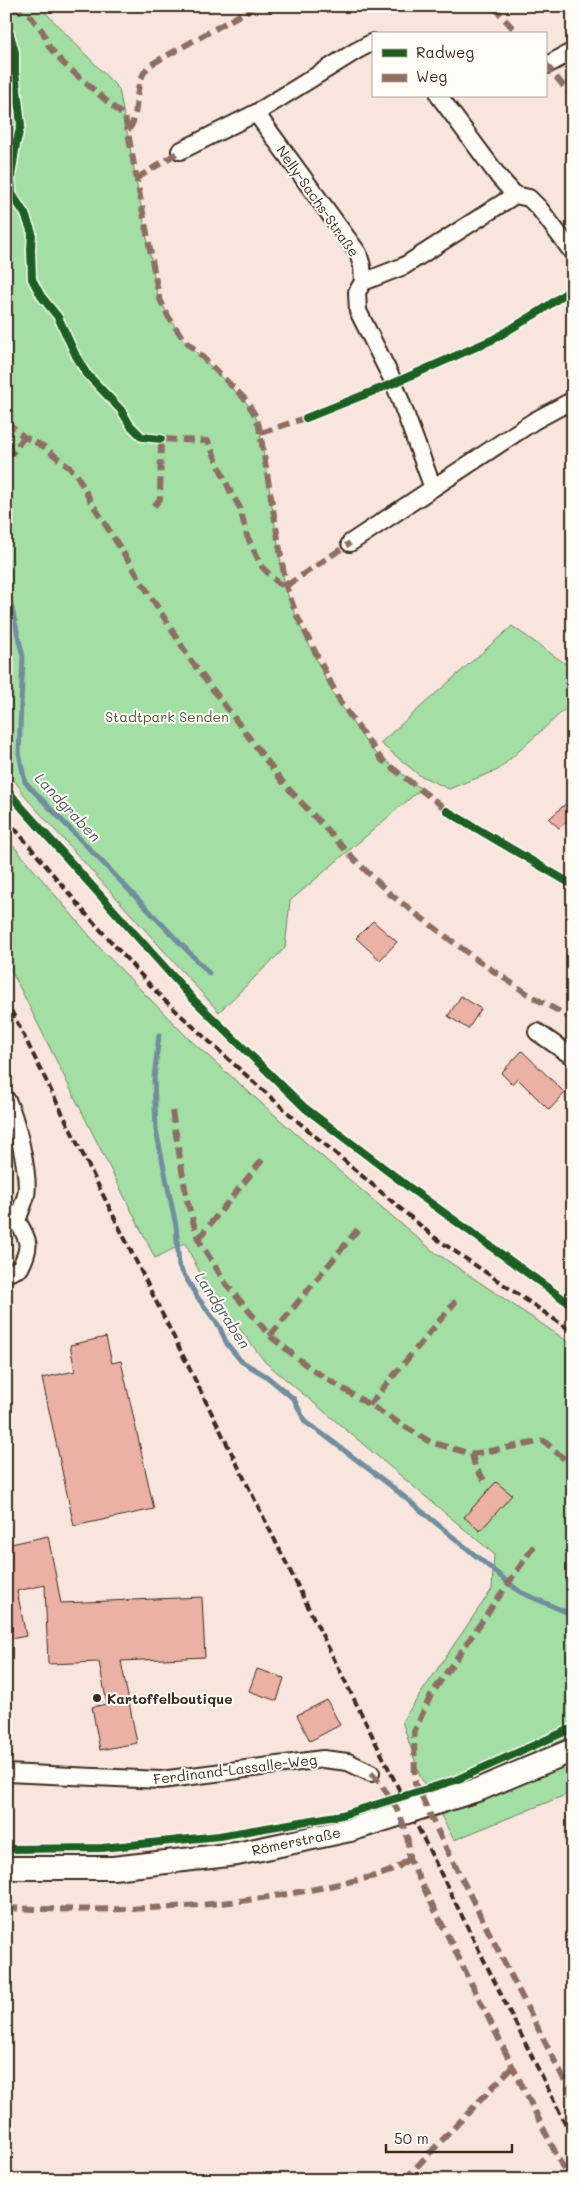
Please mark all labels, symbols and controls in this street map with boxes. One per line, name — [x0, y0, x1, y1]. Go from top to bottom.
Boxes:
legend — [372, 32, 546, 98]
text: Radweg — [416, 42, 474, 62]
text: Weg — [416, 66, 447, 86]
street label: Nelly-Sachs-Straße — [272, 141, 364, 261]
park label: Stadtpark Senden — [105, 707, 229, 726]
water label: Landgraben — [31, 768, 105, 846]
water label: Landgraben — [191, 1268, 255, 1352]
place label: Kartoffelboutique — [107, 1689, 233, 1708]
marker: Kartoffelboutique — [91, 1692, 103, 1704]
street label: Ferdinand-Lassalle-Weg — [152, 1750, 318, 1788]
street label: Römerstraße — [250, 1822, 342, 1860]
scale bar — [386, 2121, 513, 2153]
text: 50 m — [394, 2128, 429, 2148]

